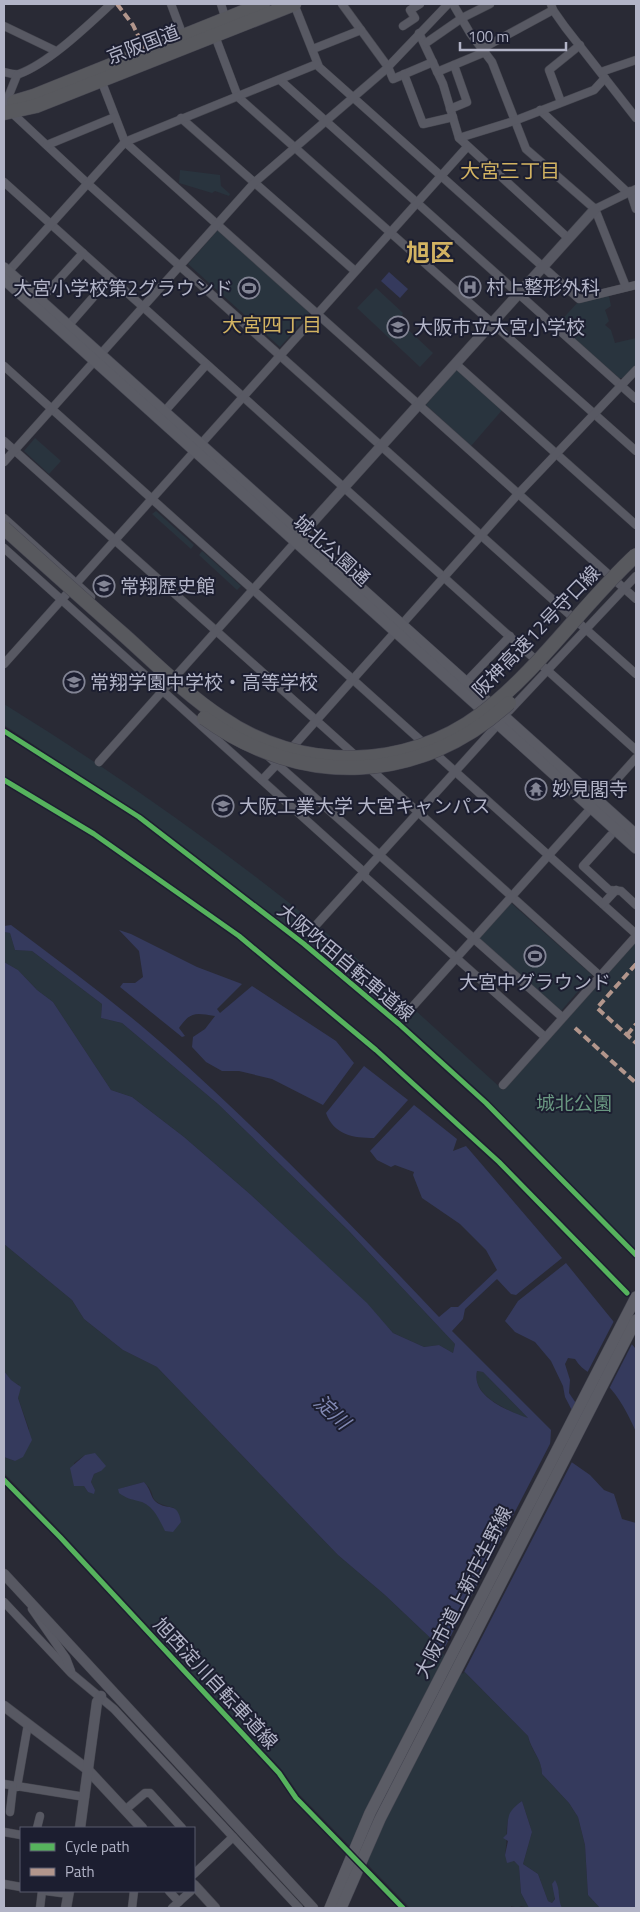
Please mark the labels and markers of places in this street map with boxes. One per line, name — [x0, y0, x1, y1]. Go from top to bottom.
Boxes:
place label: 村上整形外科 — [486, 272, 600, 301]
place label: 大宮小学校第2グラウンド — [13, 273, 233, 302]
hospital icon: 村上整形外科 — [458, 275, 482, 299]
sports icon: 大宮小学校第2グラウンド — [237, 276, 261, 300]
place label: 大阪市立大宮小学校 — [414, 312, 585, 341]
school or university icon: 大阪市立大宮小学校 — [386, 315, 410, 339]
place label: 常翔歴史館 — [120, 571, 215, 600]
school or university icon: 常翔歴史館 — [92, 574, 116, 598]
place label: 常翔学園中学校・高等学校 — [90, 667, 318, 696]
school or university icon: 常翔学園中学校・高等学校 — [62, 670, 86, 694]
place label: 妙見閣寺 — [552, 774, 628, 803]
temple icon: 妙見閣寺 — [524, 777, 548, 801]
place label: 大阪工業大学 大宮キャンパス — [239, 791, 490, 820]
school or university icon: 大阪工業大学 大宮キャンパス — [211, 794, 235, 818]
sports icon: 大宮中グラウンド — [523, 944, 547, 968]
place label: 大宮中グラウンド — [459, 967, 611, 996]

